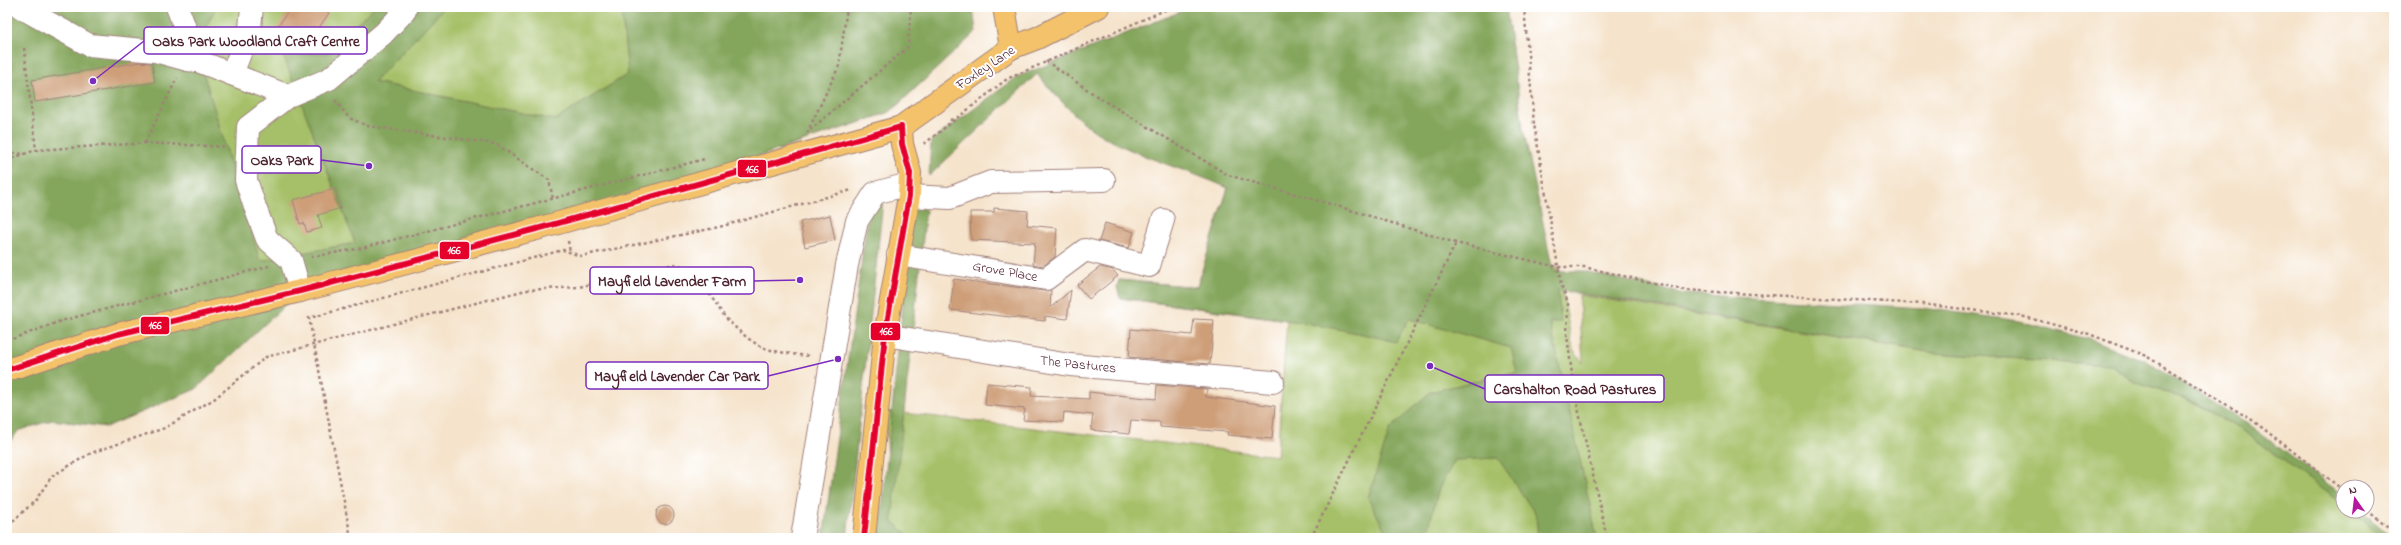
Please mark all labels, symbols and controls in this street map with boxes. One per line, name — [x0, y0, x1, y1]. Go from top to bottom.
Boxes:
callout: Oaks Park Woodland Craft Centre — [144, 27, 367, 54]
text: Oaks Park Woodland Craft Centre — [152, 31, 361, 53]
street label: Foxley Lane — [951, 40, 1021, 97]
callout: Oaks Park — [242, 146, 321, 173]
text: Oaks Park — [250, 150, 314, 172]
line badge: 166 — [737, 159, 767, 178]
text: 166 — [745, 162, 759, 178]
line badge: 166 — [439, 241, 470, 260]
text: 166 — [447, 243, 461, 259]
street label: Grove Place — [971, 256, 1040, 288]
callout: Mayfield Lavender Farm — [590, 267, 754, 294]
text: Mayfield Lavender Farm — [598, 271, 747, 295]
line badge: 166 — [140, 316, 170, 335]
text: 166 — [148, 318, 162, 334]
line badge: 166 — [870, 322, 901, 341]
text: 166 — [879, 324, 893, 340]
street label: The Pastures — [1039, 351, 1117, 379]
callout: Mayfield Lavender Car Park — [586, 362, 768, 389]
text: Mayfield Lavender Car Park — [594, 366, 760, 390]
callout: Carshalton Road Pastures — [1485, 375, 1664, 402]
text: Carshalton Road Pastures — [1494, 379, 1657, 401]
north arrow — [2335, 479, 2375, 519]
text: N — [2347, 482, 2358, 499]

